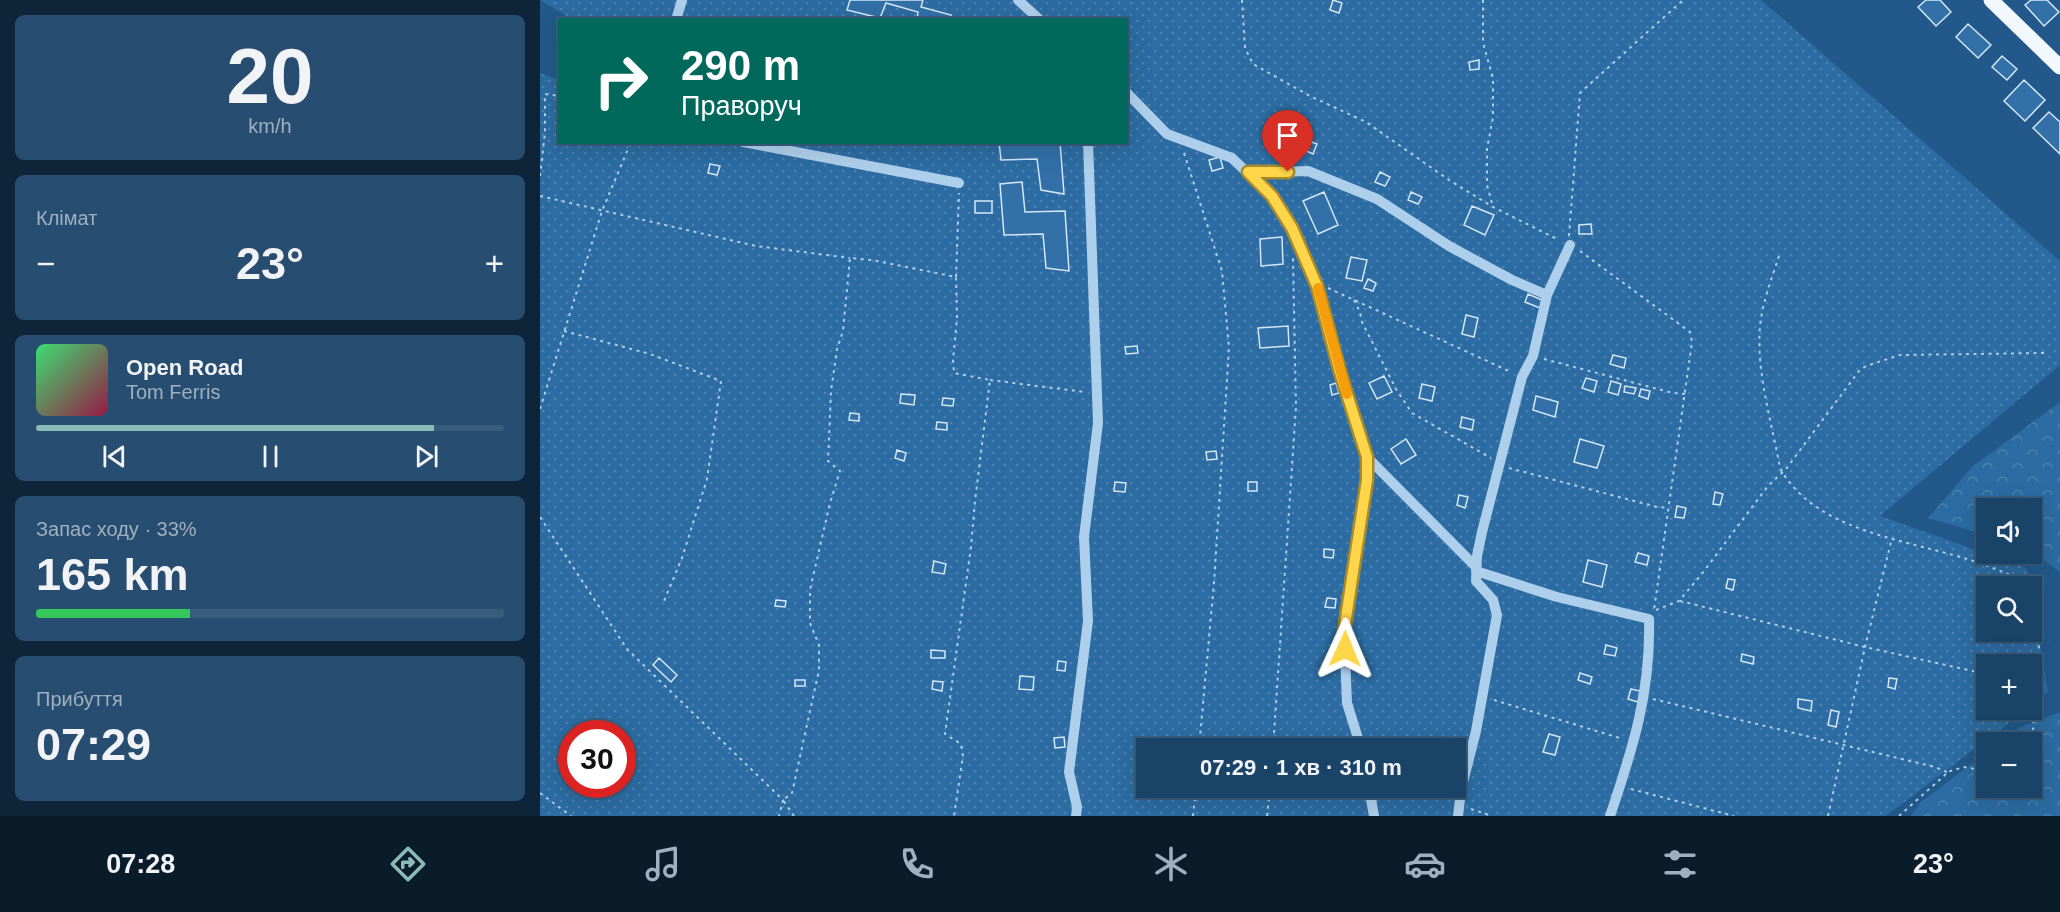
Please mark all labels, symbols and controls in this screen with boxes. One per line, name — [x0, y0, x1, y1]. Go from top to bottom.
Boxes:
text: 20 — [227, 32, 313, 120]
icon: right — [582, 42, 660, 120]
text: 290 m — [681, 42, 800, 89]
text: Праворуч — [681, 91, 802, 121]
pin — [1262, 110, 1313, 172]
text: km/h — [248, 115, 292, 137]
icon: arrive — [1271, 119, 1304, 152]
text: Клімат — [36, 207, 97, 229]
text: 23° — [236, 238, 304, 289]
text: − — [36, 245, 55, 282]
text: + — [485, 245, 504, 282]
text: Open Road — [126, 355, 243, 380]
text: Tom Ferris — [126, 381, 220, 403]
icon: previous — [98, 440, 131, 473]
icon: pause — [254, 440, 287, 473]
icon: next — [410, 440, 443, 473]
map controls — [1976, 498, 2042, 798]
button: sound — [1976, 498, 2042, 564]
text: Запас ходу · 33% — [36, 518, 197, 540]
text: 165 km — [36, 549, 189, 600]
button: search — [1976, 576, 2042, 642]
position arrow — [1313, 617, 1377, 681]
button: + — [1976, 654, 2042, 720]
text: Прибуття — [36, 688, 123, 710]
text: 07:29 — [36, 719, 151, 770]
speed limit sign: 30 — [558, 720, 636, 798]
button: − — [1976, 732, 2042, 798]
text: 07:29 · 1 хв · 310 m — [1200, 755, 1402, 780]
icon: directions — [387, 843, 429, 885]
icon: music — [642, 843, 684, 885]
icon: phone — [896, 843, 938, 885]
icon: climate — [1150, 843, 1192, 885]
icon: car — [1404, 843, 1446, 885]
icon: filters — [1659, 843, 1701, 885]
text: 07:28 — [106, 849, 175, 879]
text: 23° — [1913, 849, 1954, 879]

